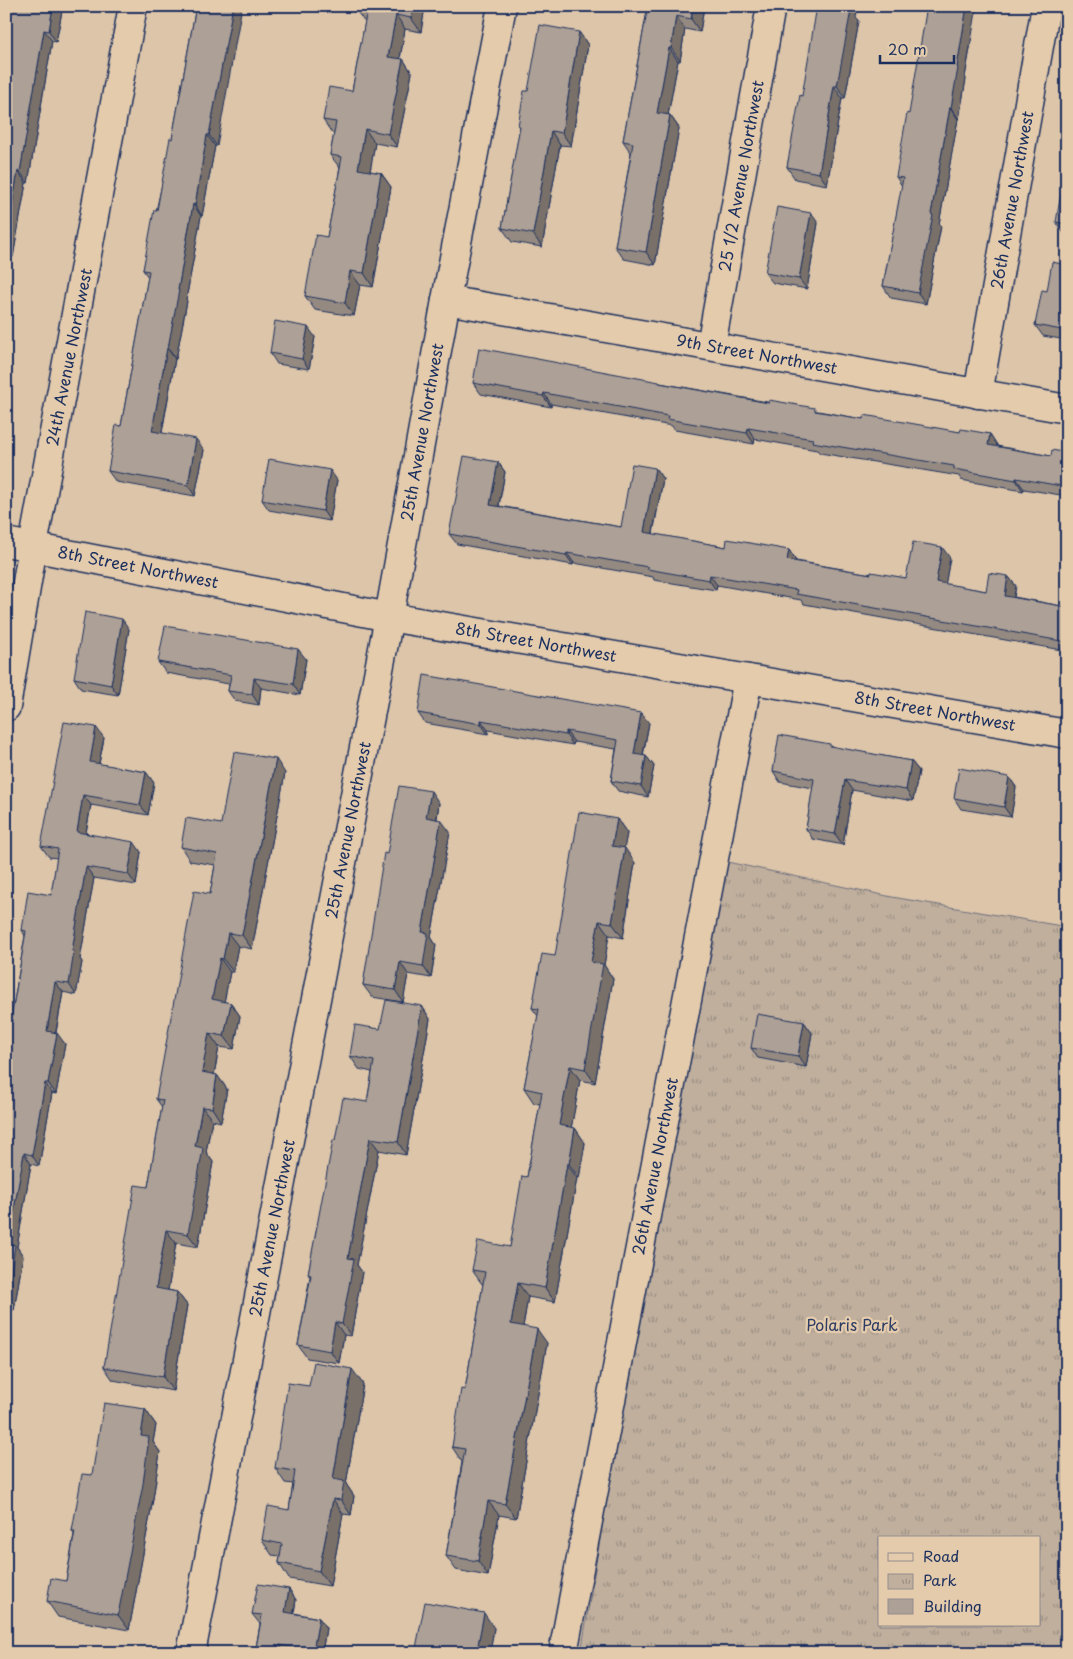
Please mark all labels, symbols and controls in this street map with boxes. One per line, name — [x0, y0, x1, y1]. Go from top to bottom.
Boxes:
scale bar — [880, 32, 954, 64]
text: 20 m — [888, 37, 927, 60]
street label: 25 1/2 Avenue Northwest — [711, 78, 769, 274]
street label: 26th Avenue Northwest — [984, 109, 1038, 291]
street label: 24th Avenue Northwest — [39, 266, 97, 448]
street label: 9th Street Northwest — [675, 327, 839, 379]
street label: 25th Avenue Northwest — [394, 341, 448, 523]
street label: 8th Street Northwest — [56, 539, 221, 593]
street label: 8th Street Northwest — [454, 615, 619, 667]
street label: 8th Street Northwest — [853, 684, 1018, 736]
street label: 25th Avenue Northwest — [318, 739, 376, 920]
street label: 26th Avenue Northwest — [625, 1075, 683, 1257]
street label: 25th Avenue Northwest — [242, 1137, 300, 1318]
park label: Polaris Park — [806, 1312, 898, 1336]
legend — [878, 1536, 1040, 1626]
text: Road — [923, 1544, 959, 1567]
text: Park — [923, 1568, 957, 1591]
text: Building — [923, 1594, 982, 1617]

